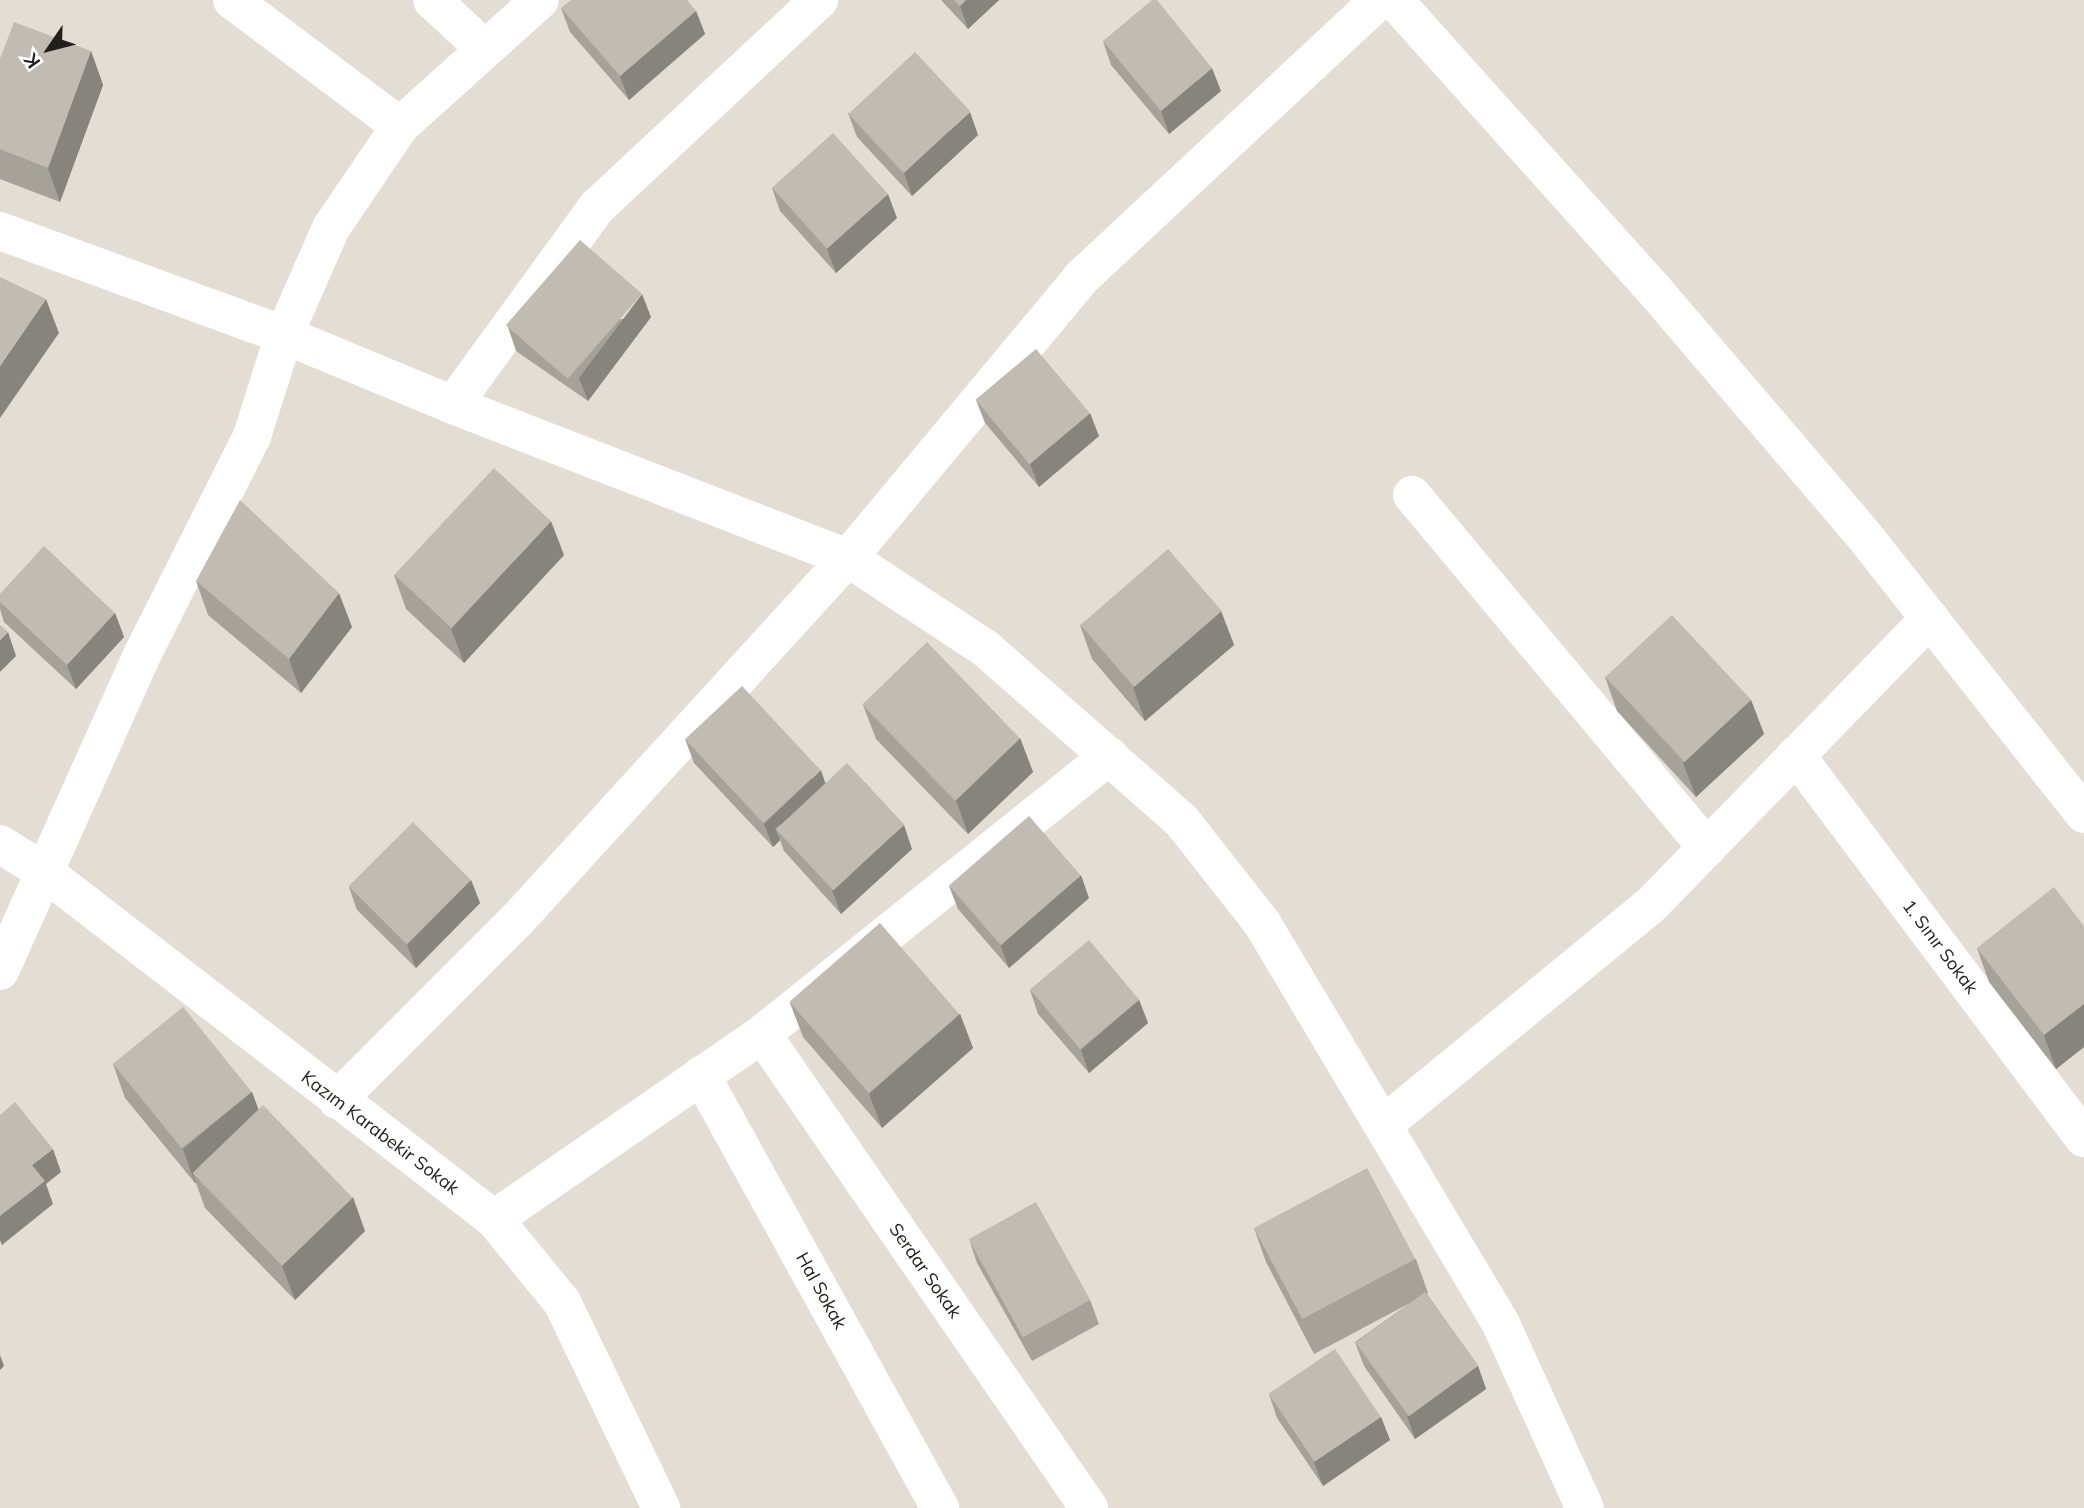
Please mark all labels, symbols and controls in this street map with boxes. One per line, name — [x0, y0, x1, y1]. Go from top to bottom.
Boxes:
north arrow — [14, 14, 84, 84]
text: K — [18, 49, 45, 73]
street label: 1. Sınır Sokak — [1898, 896, 1982, 998]
street label: Kazım Karabekir Sokak — [297, 1067, 463, 1199]
street label: Serdar Sokak — [884, 1219, 966, 1323]
street label: Hal Sokak — [791, 1249, 851, 1333]

